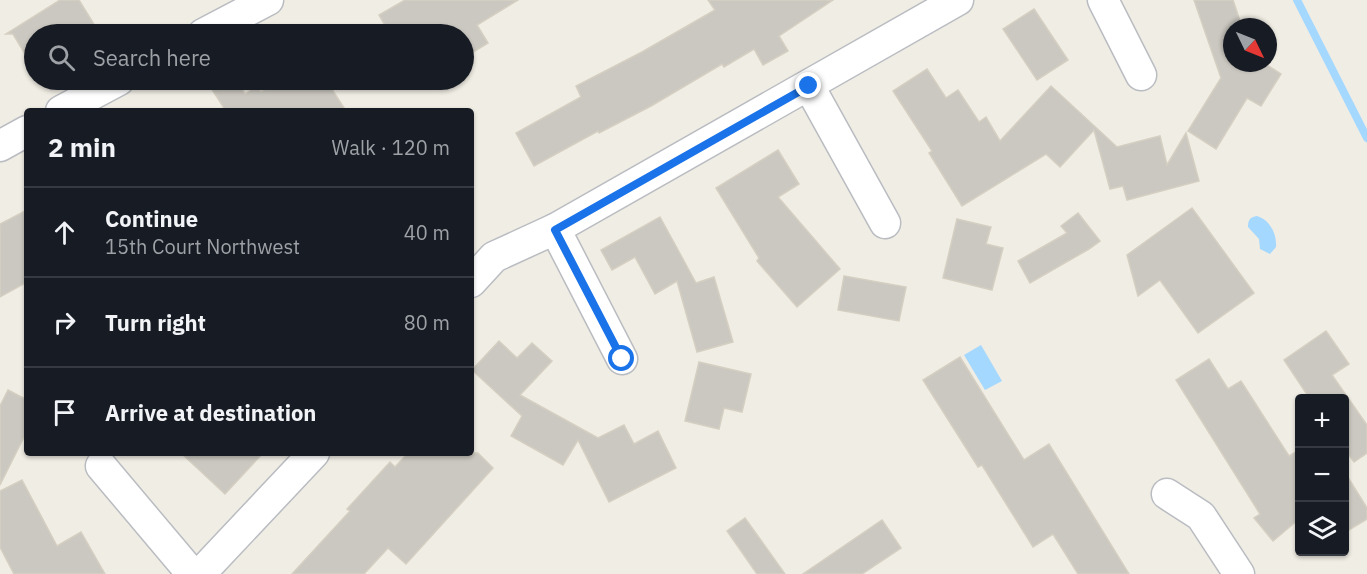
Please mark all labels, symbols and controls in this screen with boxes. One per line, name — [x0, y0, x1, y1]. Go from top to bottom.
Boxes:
north arrow — [1223, 18, 1277, 72]
search box — [24, 24, 474, 90]
icon: search — [45, 41, 78, 74]
text: Search here — [93, 43, 211, 72]
route end — [795, 72, 821, 98]
text: 2 min — [48, 130, 116, 164]
text: Walk · 120 m — [332, 134, 450, 161]
text: Continue — [105, 204, 198, 233]
icon: ahead — [48, 216, 81, 249]
text: 40 m — [404, 219, 450, 246]
text: 15th Court Northwest — [105, 233, 300, 260]
icon: right — [48, 306, 81, 339]
text: Turn right — [105, 308, 206, 337]
text: 80 m — [404, 309, 450, 336]
route start — [608, 345, 634, 371]
map controls — [1295, 394, 1349, 556]
button: + — [1295, 394, 1349, 448]
icon: arrive — [48, 396, 81, 429]
text: Arrive at destination — [105, 398, 316, 427]
button: − — [1295, 448, 1349, 502]
button: layers — [1295, 502, 1349, 556]

